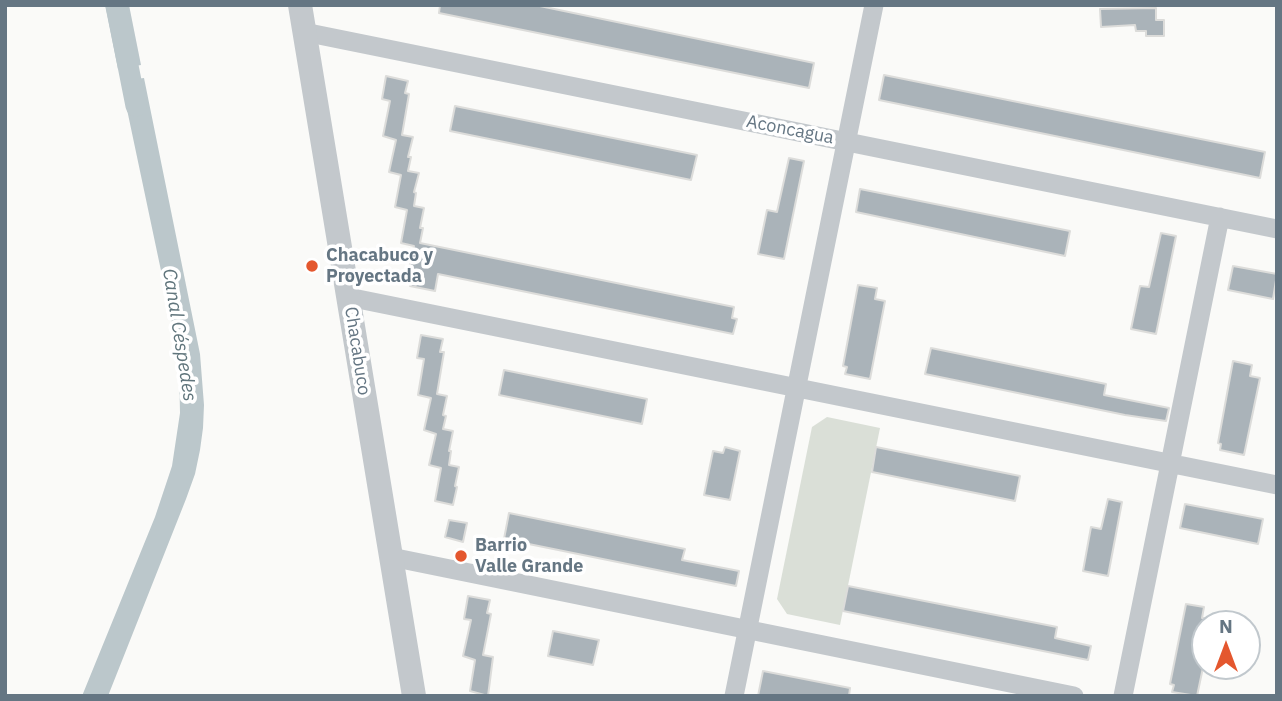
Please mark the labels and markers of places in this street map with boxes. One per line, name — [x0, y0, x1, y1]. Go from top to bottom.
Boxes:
place label: Chacabuco y Proyectada — [326, 245, 433, 288]
marker: Chacabuco y Proyectada — [304, 258, 320, 274]
place label: Barrio Valle Grande — [475, 535, 583, 578]
marker: Barrio Valle Grande — [453, 548, 469, 564]

